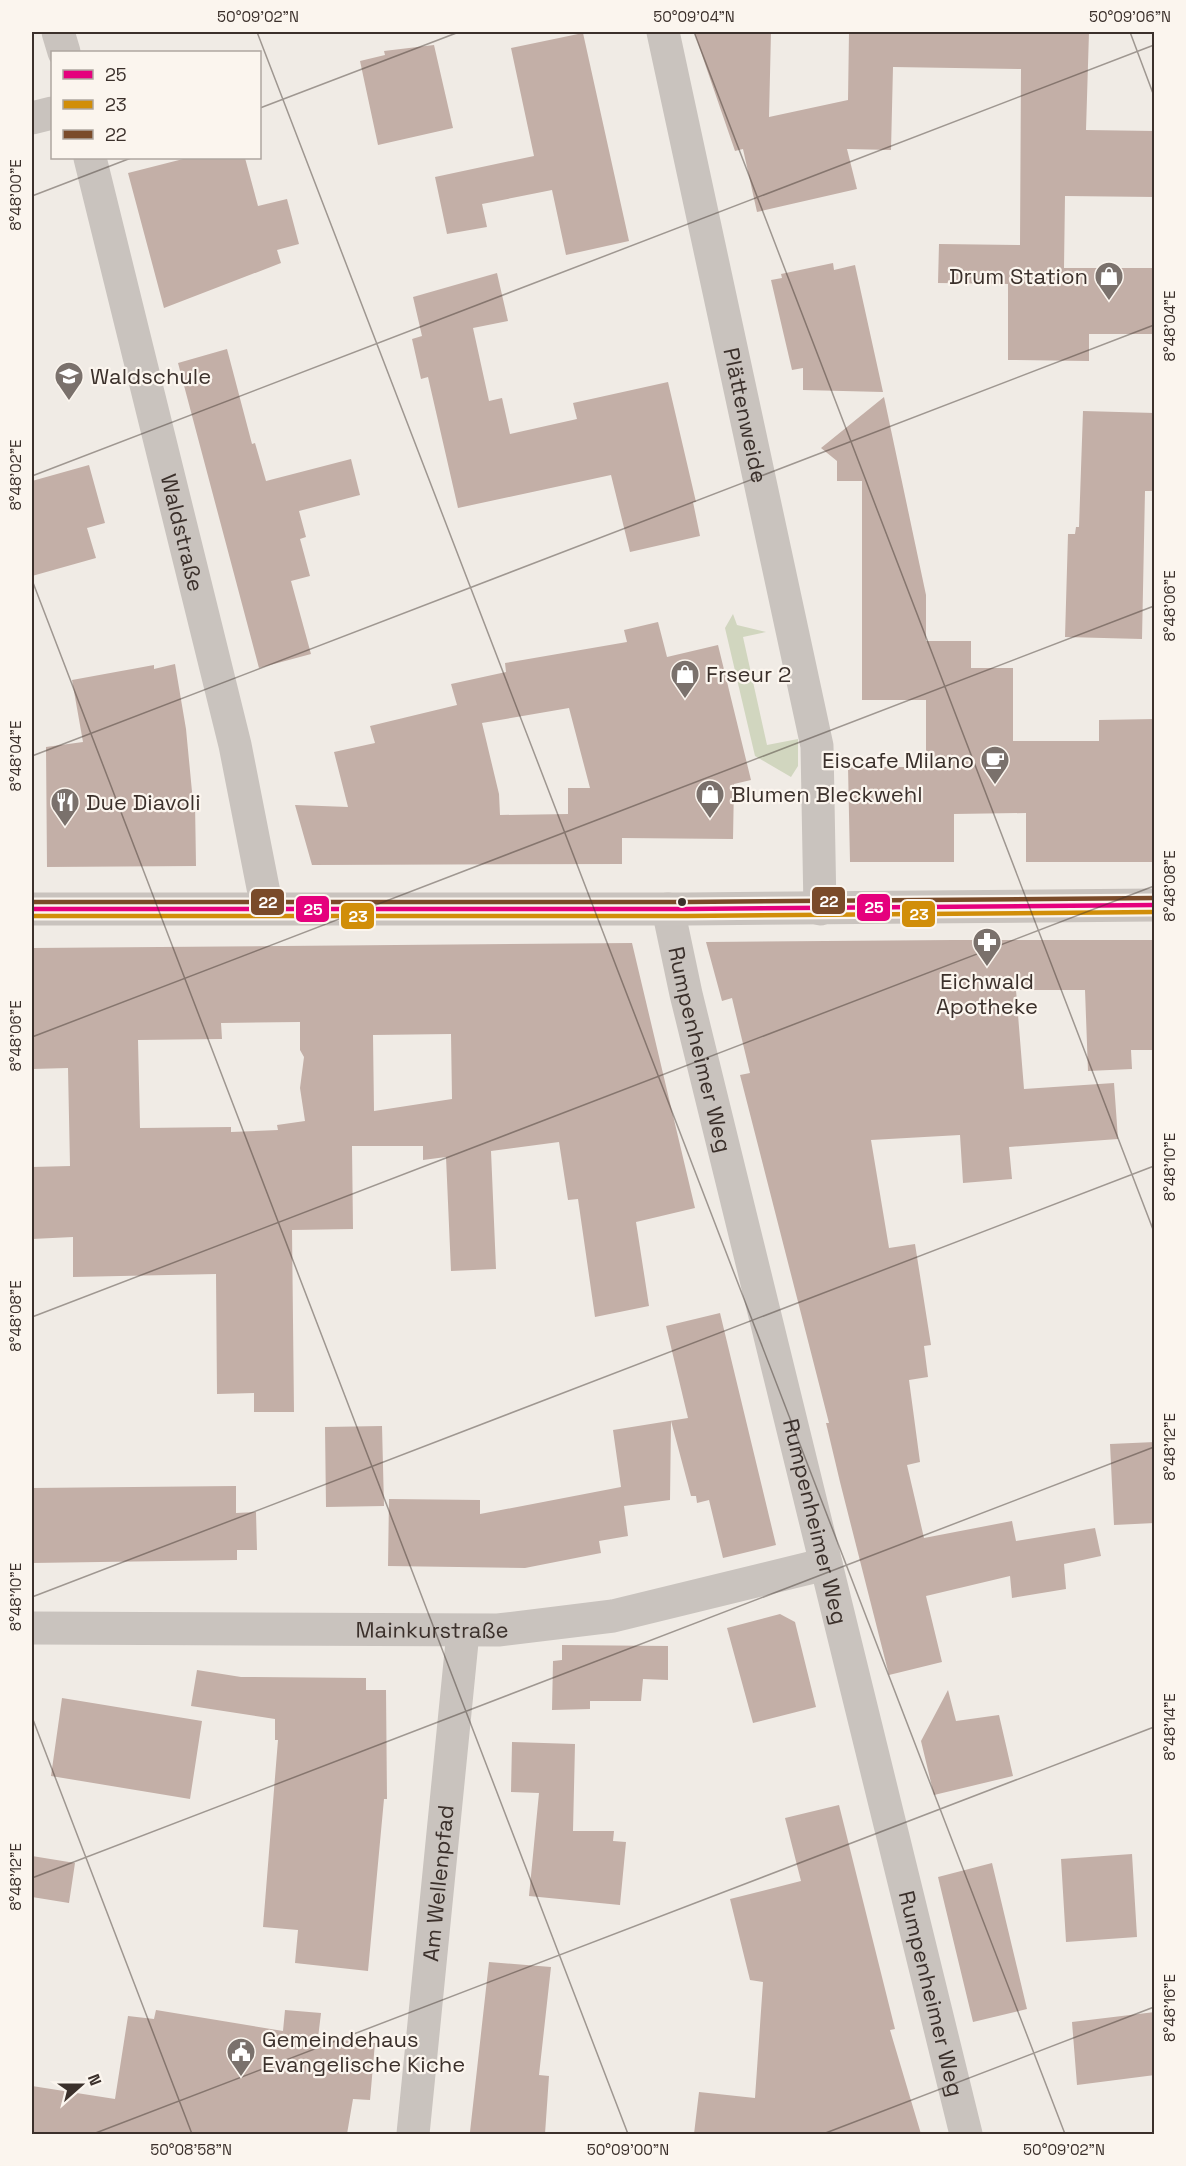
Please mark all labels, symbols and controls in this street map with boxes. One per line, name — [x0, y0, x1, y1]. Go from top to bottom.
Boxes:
text: 50°09'02"N — [217, 7, 299, 26]
text: 50°09'04"N — [653, 7, 735, 26]
text: 50°09'06"N — [1089, 7, 1171, 26]
legend — [51, 51, 261, 159]
text: 25 — [105, 63, 127, 86]
text: 23 — [105, 93, 127, 116]
text: 22 — [105, 123, 127, 146]
text: 8°48'00"E — [6, 159, 25, 231]
shop icon: Drum Station — [1093, 260, 1125, 302]
place label: Drum Station — [949, 262, 1088, 290]
text: 8°48'04"E — [1160, 291, 1179, 361]
street label: Plättenweide — [717, 345, 774, 486]
school or university icon: Waldschule — [53, 360, 85, 402]
place label: Waldschule — [90, 362, 211, 390]
text: 8°48'02"E — [6, 439, 25, 511]
street label: Waldstraße — [155, 471, 211, 594]
text: 8°48'06"E — [1160, 570, 1179, 642]
shop icon: Frseur 2 — [669, 658, 701, 700]
place label: Frseur 2 — [706, 660, 791, 688]
text: 8°48'04"E — [6, 721, 25, 791]
cafe icon: Eiscafe Milano — [979, 744, 1011, 786]
place label: Eiscafe Milano — [822, 746, 974, 774]
shop icon: Blumen Bleckwehl — [694, 778, 726, 820]
place label: Blumen Bleckwehl — [731, 780, 923, 808]
restaurant icon: Due Diavoli — [49, 786, 81, 828]
place label: Due Diavoli — [86, 788, 201, 816]
text: 8°48'08"E — [1160, 850, 1179, 922]
line badge: 22 — [811, 886, 846, 915]
line badge: 22 — [250, 888, 285, 916]
text: 22 — [819, 891, 839, 912]
text: 22 — [258, 892, 278, 913]
line badge: 25 — [856, 893, 891, 922]
line badge: 25 — [295, 895, 330, 923]
unlabelled marker — [676, 896, 688, 908]
text: 25 — [864, 897, 884, 918]
text: 25 — [303, 899, 323, 920]
line badge: 23 — [901, 900, 936, 928]
line badge: 23 — [340, 902, 375, 930]
text: 23 — [909, 904, 929, 925]
text: 23 — [348, 906, 368, 927]
pharmacy icon: Eichwald Apotheke — [971, 926, 1003, 968]
street label: Rumpenheimer Weg — [662, 944, 738, 1155]
place label: Eichwald Apotheke — [936, 967, 1038, 1020]
text: 8°48'06"E — [6, 1000, 25, 1072]
text: 8°48'10"E — [1160, 1133, 1179, 1201]
text: 8°48'08"E — [6, 1280, 25, 1352]
text: 8°48'12"E — [1160, 1413, 1179, 1481]
street label: Rumpenheimer Weg — [777, 1416, 854, 1627]
text: 8°48'10"E — [6, 1563, 25, 1631]
street label: Mainkurstraße — [355, 1615, 510, 1644]
text: 8°48'14"E — [1160, 1693, 1179, 1761]
street label: Am Wellenpfad — [416, 1804, 460, 1963]
text: 8°48'12"E — [6, 1843, 25, 1911]
street label: Rumpenheimer Weg — [893, 1888, 970, 2099]
text: 8°48'16"E — [1160, 1974, 1179, 2042]
place label: Gemeindehaus Evangelische Kiche — [262, 2025, 465, 2078]
public building icon: Gemeindehaus Evangelische Kiche — [225, 2036, 257, 2078]
north arrow — [51, 2055, 111, 2115]
text: N — [83, 2071, 106, 2089]
text: 50°08'58"N — [150, 2140, 232, 2159]
text: 50°09'00"N — [587, 2140, 669, 2159]
text: 50°09'02"N — [1023, 2140, 1105, 2159]

